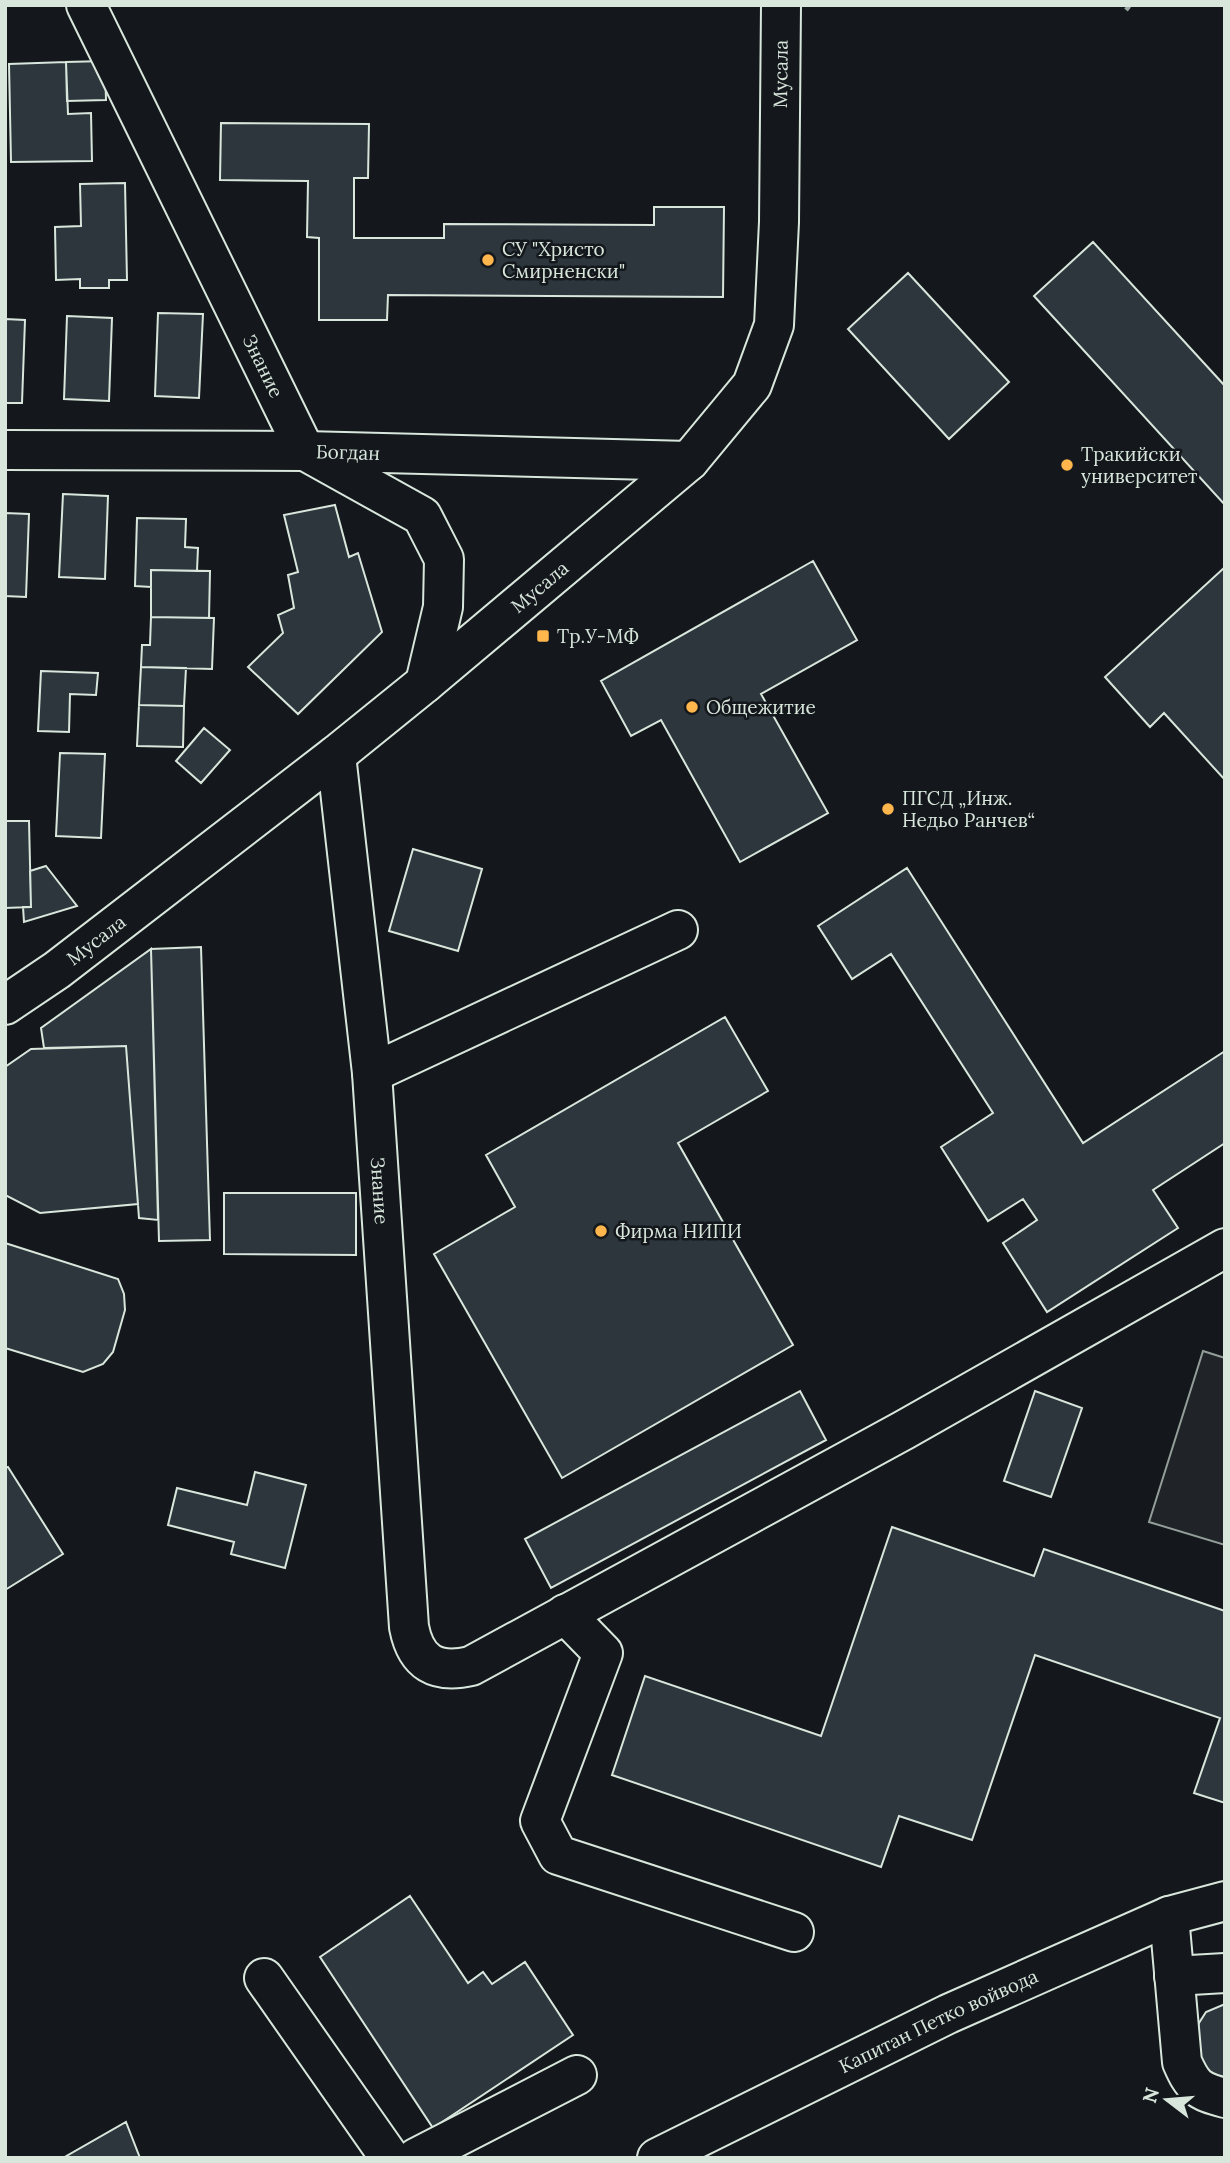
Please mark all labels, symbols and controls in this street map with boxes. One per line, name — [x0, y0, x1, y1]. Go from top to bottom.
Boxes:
street label: Мусала — [768, 40, 793, 108]
place label: СУ "Христо Смирненски" — [502, 237, 625, 283]
marker: СУ "Христо Смирненски" — [480, 252, 496, 268]
street label: Знание — [238, 330, 289, 401]
street label: Богдан — [316, 439, 380, 465]
place label: Тракийски университет — [1081, 442, 1197, 488]
marker: Тракийски университет — [1059, 457, 1075, 473]
street label: Мусала — [506, 555, 573, 618]
place label: Тр.У-МФ — [557, 624, 639, 648]
marker: Тр.У-МФ — [535, 628, 551, 644]
place label: Общежитие — [706, 695, 816, 719]
marker: Общежитие — [684, 699, 700, 715]
place label: ПГСД „Инж. Недьо Ранчев“ — [902, 786, 1035, 832]
marker: ПГСД „Инж. Недьо Ранчев“ — [880, 801, 896, 817]
street label: Мусала — [62, 909, 131, 970]
street label: Знание — [366, 1156, 394, 1225]
place label: Фирма НИПИ — [615, 1219, 742, 1243]
marker: Фирма НИПИ — [593, 1223, 609, 1239]
street label: Капитан Петко войвода — [835, 1964, 1042, 2078]
north arrow — [1132, 2065, 1202, 2135]
text: N — [1137, 2085, 1164, 2106]

